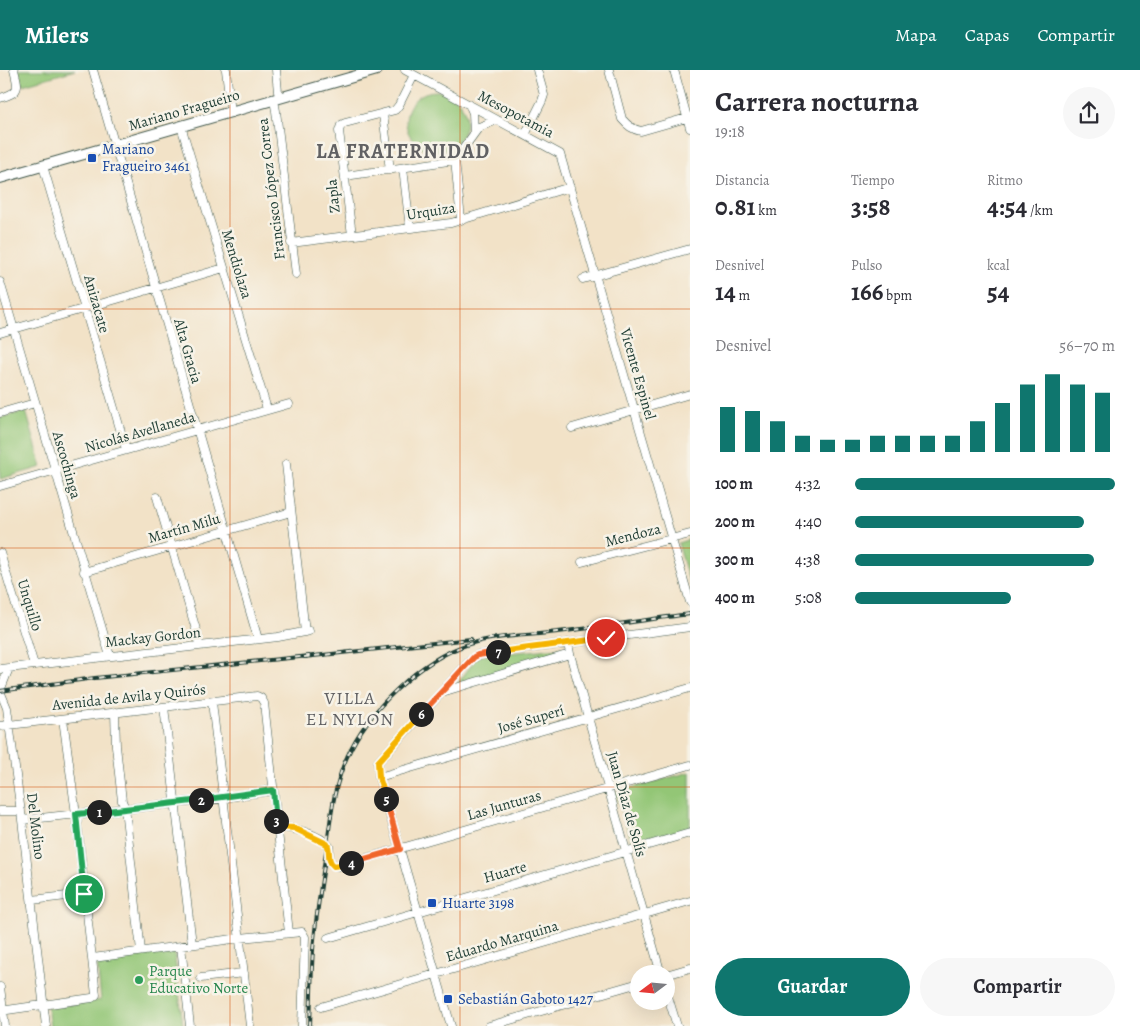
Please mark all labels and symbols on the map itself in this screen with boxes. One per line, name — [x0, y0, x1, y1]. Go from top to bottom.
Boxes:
street label: Mariano Fragueiro — [126, 85, 242, 135]
street label: Mesopotamia — [474, 86, 558, 142]
street label: Francisco López Correa — [252, 117, 290, 261]
district label: LA FRATERNIDAD — [316, 138, 490, 165]
place label: Mariano Fragueiro 3461 — [102, 139, 190, 176]
marker: Mariano Fragueiro 3461 — [86, 152, 98, 164]
street label: Zapla — [321, 178, 345, 214]
street label: Urquiza — [405, 197, 457, 225]
street label: Mendiolaza — [217, 227, 257, 301]
street label: Anizacate — [79, 272, 115, 336]
street label: Alta Gracia — [169, 315, 207, 386]
street label: Vicente Espinel — [615, 325, 661, 422]
street label: Nicolás Avellaneda — [82, 407, 198, 457]
street label: Ascochinga — [48, 428, 86, 501]
street label: Martín Milu — [146, 508, 223, 548]
street label: Mendoza — [603, 518, 663, 552]
street label: Unquillo — [13, 577, 47, 633]
pin — [585, 617, 627, 659]
street label: Mackay Gordon — [104, 622, 202, 652]
pin: 7 — [486, 640, 510, 664]
street label: Avenida de Avila y Quirós — [50, 679, 207, 715]
district label: VILLA EL NYLON — [306, 686, 394, 731]
street label: José Superí — [495, 700, 567, 738]
pin: 6 — [408, 702, 434, 726]
street label: Juan Díaz de Solís — [602, 749, 652, 859]
street label: Las Junturas — [465, 785, 543, 825]
pin: 5 — [374, 786, 398, 812]
pin: 2 — [188, 788, 214, 812]
street label: Del Molino — [22, 791, 50, 861]
pin: 1 — [86, 800, 112, 824]
pin: 3 — [264, 808, 288, 834]
pin: 4 — [338, 850, 364, 876]
street label: Huarte — [481, 856, 529, 888]
pin — [63, 873, 105, 915]
place label: Huarte 3198 — [442, 893, 514, 913]
marker: Huarte 3198 — [426, 897, 438, 909]
street label: Eduardo Marquina — [443, 915, 561, 967]
place label: Parque Educativo Norte — [149, 961, 249, 998]
north arrow — [630, 965, 675, 1010]
marker: Parque Educativo Norte — [133, 974, 145, 986]
place label: Sebastián Gaboto 1427 — [458, 989, 594, 1009]
marker: Sebastián Gaboto 1427 — [442, 993, 454, 1005]

